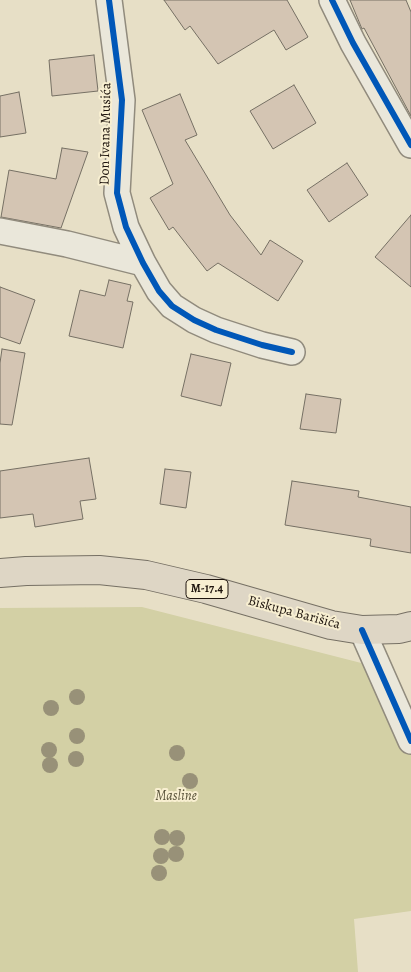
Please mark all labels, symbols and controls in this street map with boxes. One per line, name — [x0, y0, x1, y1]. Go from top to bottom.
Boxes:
street label: Don Ivana Musića — [97, 83, 115, 185]
road number: M-17.4 — [186, 580, 228, 598]
street label: Biskupa Barišića — [246, 593, 342, 633]
park label: Masline — [155, 789, 197, 805]

